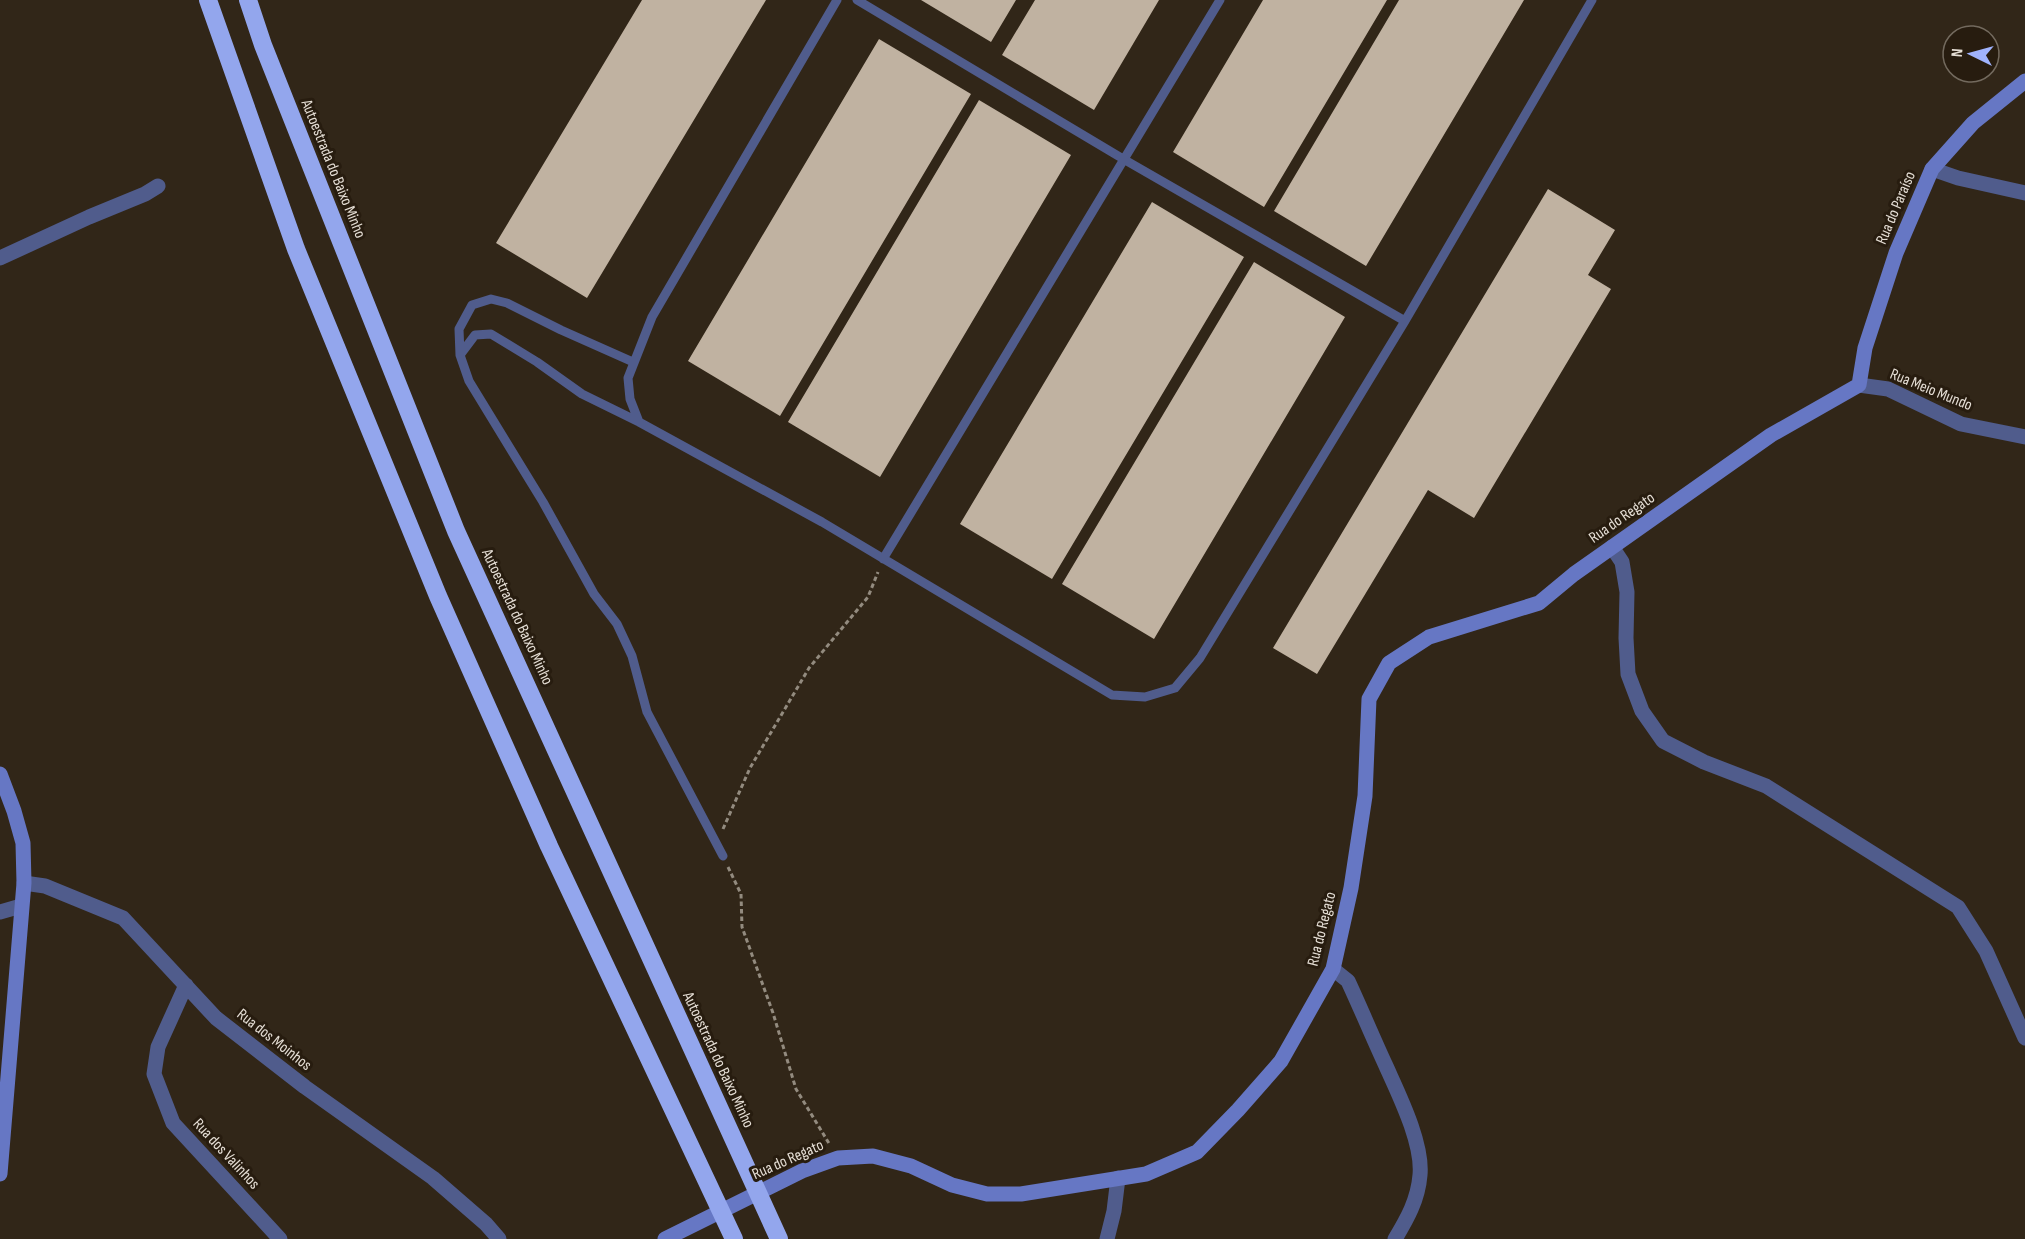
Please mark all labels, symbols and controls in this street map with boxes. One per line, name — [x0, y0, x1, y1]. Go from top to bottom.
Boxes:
north arrow — [1941, 24, 2001, 84]
text: N — [1948, 48, 1967, 58]
street label: Autoestrada do Baixo Minho — [296, 96, 369, 241]
street label: Rua do Paraíso — [1872, 169, 1920, 247]
street label: Rua Meio Mundo — [1887, 365, 1975, 415]
street label: Rua do Regato — [1585, 488, 1659, 548]
street label: Autoestrada do Baixo Minho — [477, 545, 557, 688]
street label: Rua do Regato — [1304, 890, 1340, 968]
street label: Autoestrada do Baixo Minho — [678, 988, 758, 1131]
street label: Rua dos Moinhos — [233, 1005, 315, 1075]
street label: Rua dos Valinhos — [188, 1115, 264, 1193]
street label: Rua do Regato — [749, 1136, 827, 1184]

